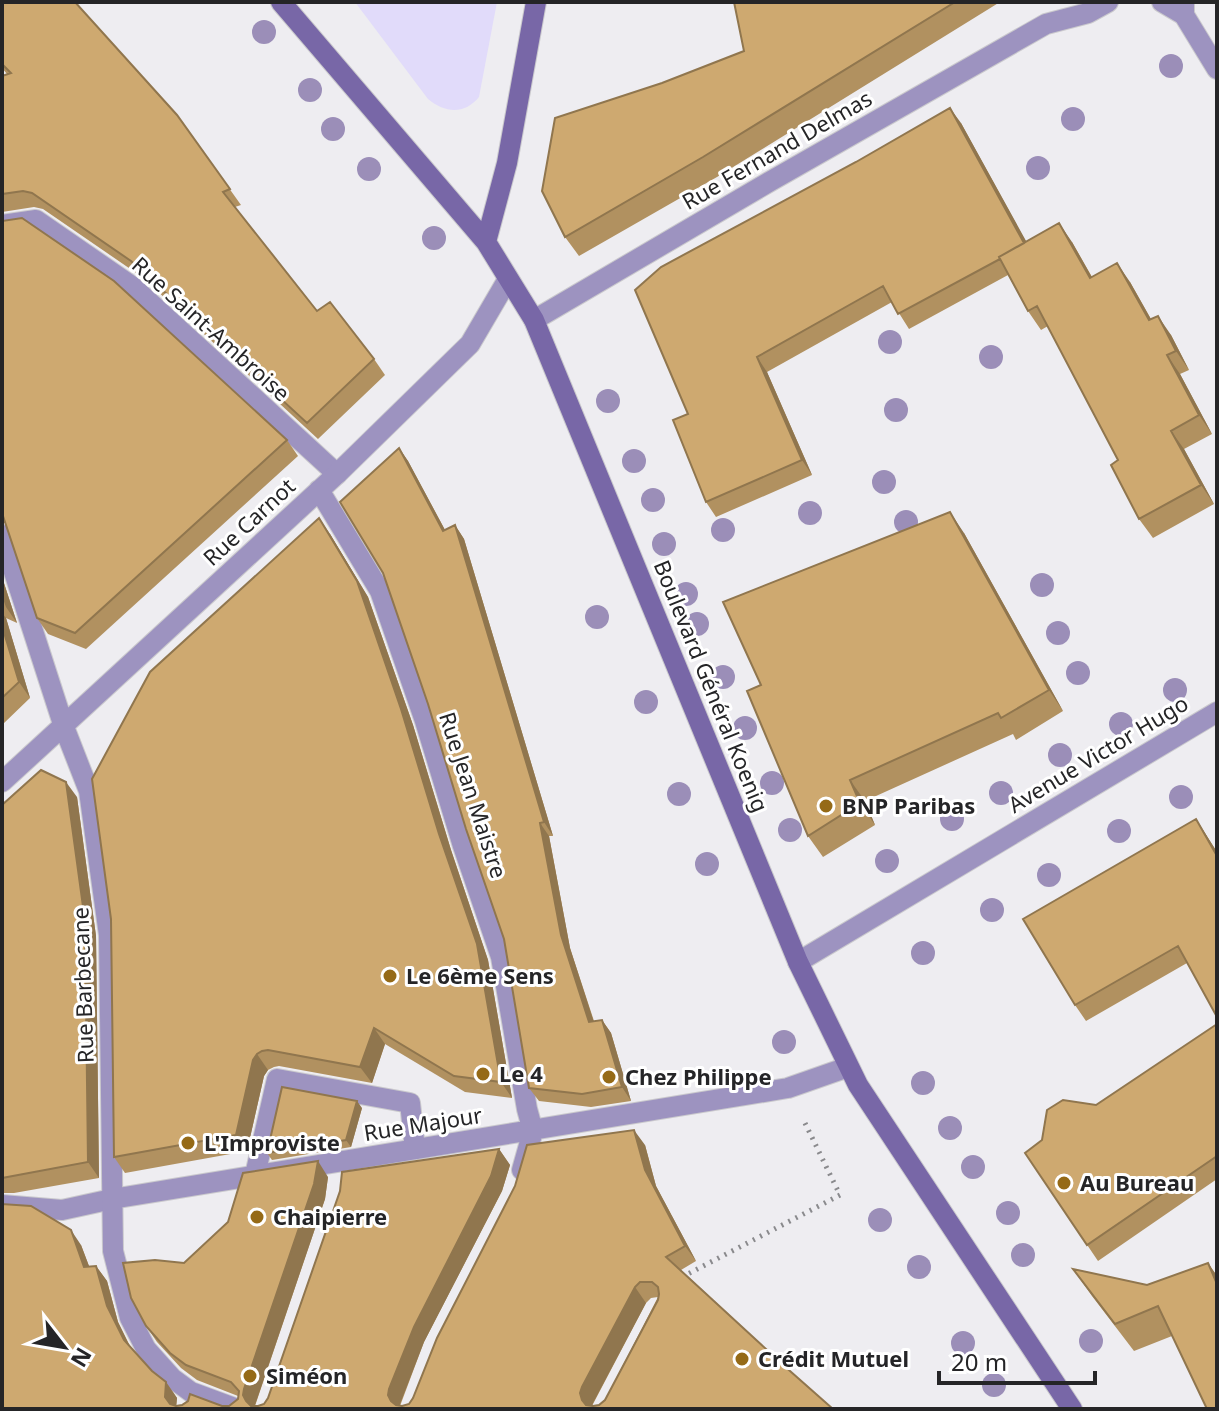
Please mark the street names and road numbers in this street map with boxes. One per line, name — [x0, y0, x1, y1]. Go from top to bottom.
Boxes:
street label: Rue Fernand Delmas — [676, 82, 877, 216]
street label: Rue Saint-Ambroise — [126, 249, 297, 407]
street label: Rue Carnot — [196, 471, 301, 572]
street label: Boulevard Général Koenig — [648, 555, 776, 816]
street label: Avenue Victor Hugo — [1002, 687, 1193, 819]
street label: Rue Jean Maistre — [433, 708, 515, 882]
street label: Rue Barbecane — [64, 907, 100, 1064]
street label: Rue Majour — [362, 1099, 484, 1147]

